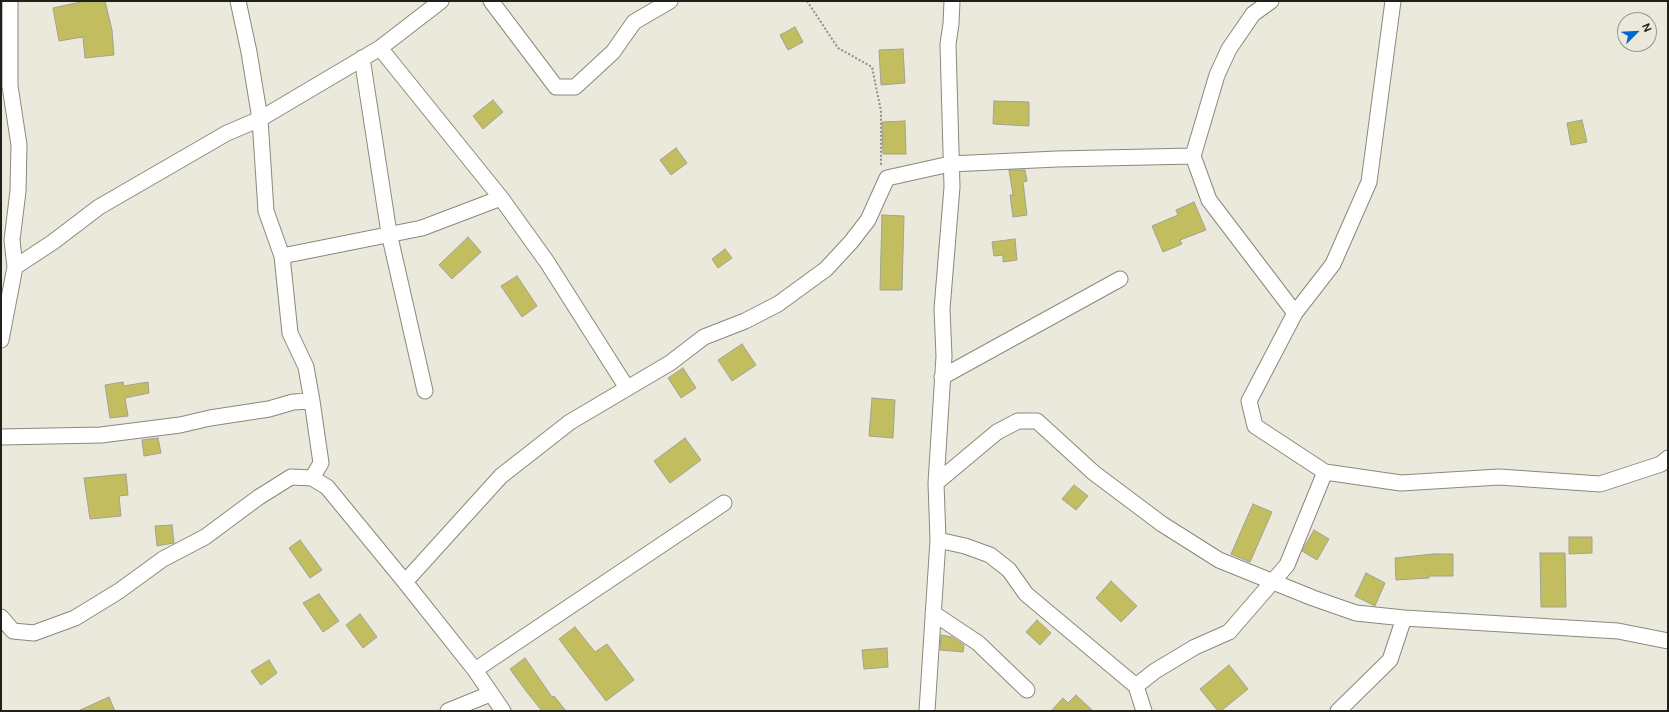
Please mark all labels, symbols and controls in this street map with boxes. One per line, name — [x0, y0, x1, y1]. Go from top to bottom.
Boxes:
north arrow — [1617, 12, 1657, 52]
text: N — [1639, 21, 1655, 34]

